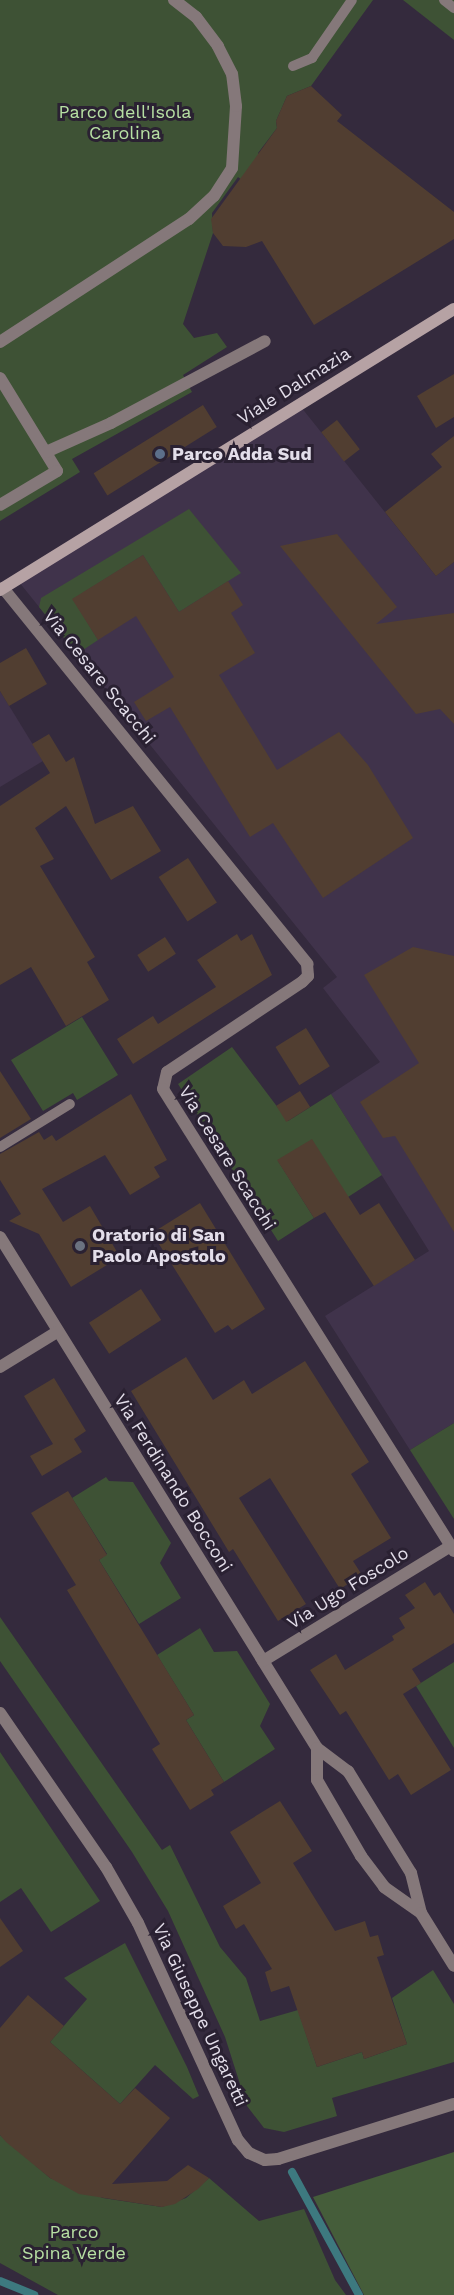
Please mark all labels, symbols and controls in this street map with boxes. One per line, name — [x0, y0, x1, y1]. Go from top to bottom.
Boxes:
park label: Parco dell'Isola Carolina — [59, 102, 191, 144]
street label: Viale Dalmazia — [233, 343, 355, 429]
place label: Parco Adda Sud — [172, 443, 312, 465]
marker: Parco Adda Sud — [153, 447, 167, 461]
street label: Via Cesare Scacchi — [38, 605, 160, 749]
street label: Via Cesare Scacchi — [174, 1082, 280, 1234]
place label: Oratorio di San Paolo Apostolo — [92, 1225, 226, 1268]
marker: Oratorio di San Paolo Apostolo — [73, 1239, 87, 1253]
street label: Via Ferdinando Bocconi — [109, 1390, 237, 1576]
street label: Via Ugo Foscolo — [283, 1542, 413, 1634]
street label: Via Giuseppe Ungaretti — [148, 1920, 252, 2110]
park label: Parco Spina Verde — [22, 2222, 126, 2264]

